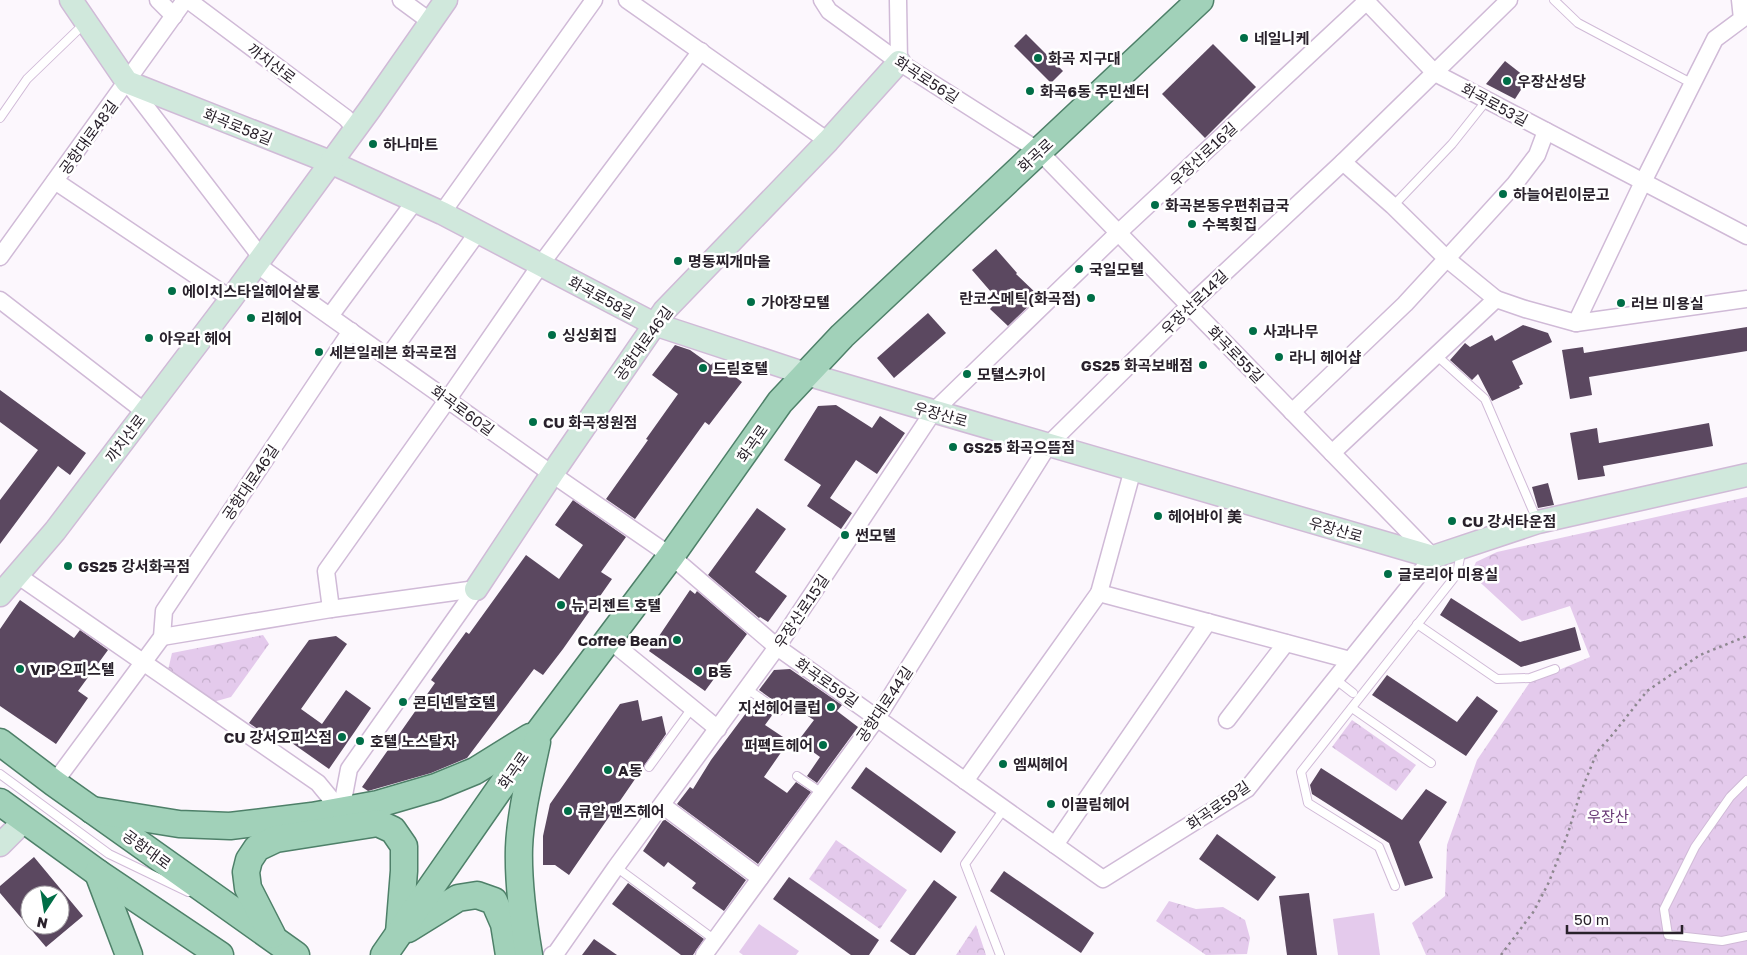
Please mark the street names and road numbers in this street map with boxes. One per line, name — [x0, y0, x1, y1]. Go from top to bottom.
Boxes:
street label: 까치산로 — [245, 39, 299, 87]
street label: 화곡로56길 — [891, 52, 963, 106]
street label: 화곡로53길 — [1459, 79, 1531, 129]
street label: 공항대로48길 — [55, 96, 121, 178]
street label: 화곡로58길 — [201, 104, 275, 148]
street label: 우장산로16길 — [1166, 118, 1240, 190]
street label: 화곡로 — [1014, 134, 1056, 176]
street label: 우장산로14길 — [1157, 266, 1231, 338]
street label: 화곡로58길 — [566, 272, 638, 322]
street label: 공항대로46길 — [610, 302, 676, 384]
street label: 화곡로55길 — [1204, 322, 1268, 386]
street label: 화곡로60길 — [428, 381, 498, 439]
street label: 우장산로 — [912, 398, 970, 430]
street label: 까치산로 — [101, 411, 149, 465]
street label: 화곡로 — [733, 421, 771, 465]
street label: 공항대로46길 — [218, 441, 282, 523]
street label: 우장산로 — [1307, 513, 1365, 545]
street label: 우장산로15길 — [770, 571, 832, 651]
street label: 화곡로59길 — [792, 654, 862, 710]
street label: 공항대로44길 — [852, 663, 916, 745]
street label: 화곡로 — [494, 748, 532, 792]
street label: 화곡로59길 — [1183, 777, 1253, 833]
street label: 공항대로 — [119, 825, 175, 873]

